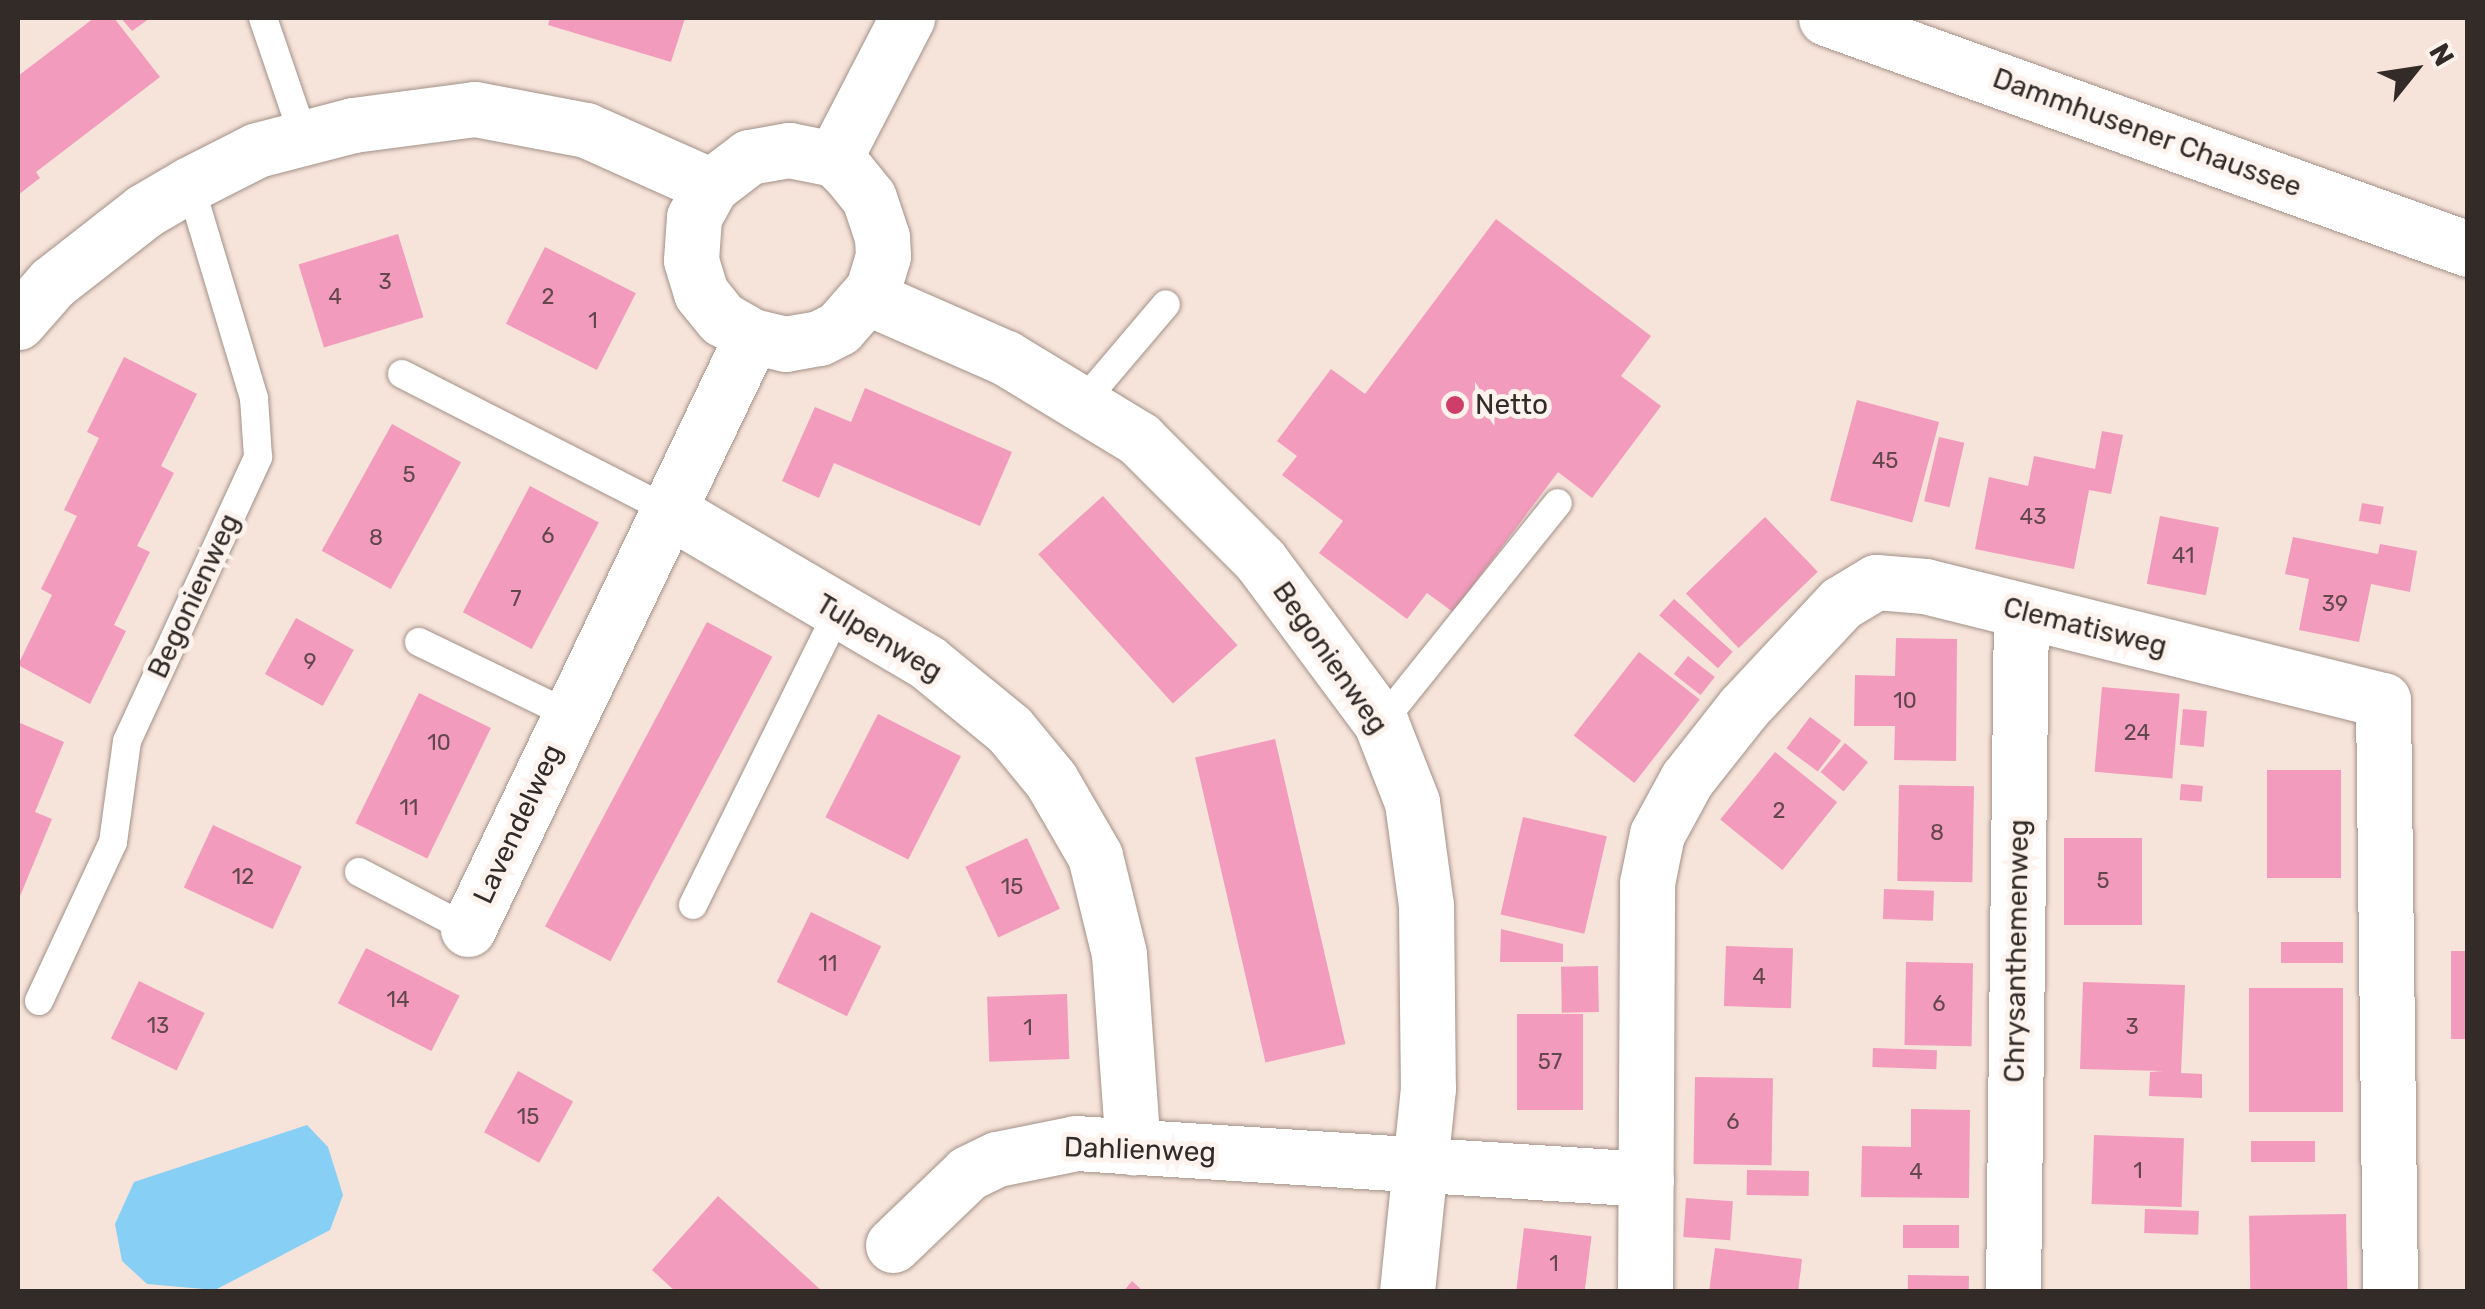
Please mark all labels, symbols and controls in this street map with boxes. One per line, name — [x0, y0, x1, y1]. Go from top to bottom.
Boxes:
north arrow — [2365, 20, 2465, 120]
text: N — [2422, 38, 2461, 72]
street label: Dammhusener Chaussee — [1988, 61, 2306, 205]
house number: 3 — [378, 269, 392, 295]
house number: 4 — [328, 284, 342, 310]
house number: 2 — [542, 284, 554, 310]
house number: 1 — [588, 308, 598, 334]
place label: Netto — [1475, 388, 1548, 422]
marker: Netto — [1444, 394, 1466, 416]
house number: 45 — [1872, 448, 1898, 474]
house number: 5 — [402, 462, 416, 488]
house number: 43 — [2020, 504, 2046, 530]
street label: Begonienweg — [141, 508, 247, 684]
house number: 6 — [541, 523, 555, 549]
house number: 8 — [369, 525, 383, 551]
house number: 41 — [2172, 543, 2194, 569]
street label: Begonienweg — [1265, 576, 1395, 740]
house number: 7 — [510, 586, 522, 612]
street label: Tulpenweg — [810, 587, 948, 689]
street label: Clematisweg — [2000, 590, 2170, 664]
house number: 39 — [2322, 591, 2348, 617]
house number: 9 — [303, 649, 317, 675]
house number: 10 — [1893, 688, 1917, 714]
house number: 24 — [2124, 720, 2150, 746]
house number: 10 — [427, 730, 451, 756]
street label: Lavendelweg — [466, 739, 570, 909]
house number: 11 — [400, 795, 418, 821]
house number: 2 — [1773, 798, 1785, 824]
street label: Chrysanthemenweg — [1998, 819, 2036, 1083]
house number: 8 — [1930, 820, 1944, 846]
house number: 12 — [232, 864, 254, 890]
house number: 5 — [2096, 868, 2110, 894]
house number: 15 — [1001, 874, 1023, 900]
house number: 11 — [819, 951, 837, 977]
house number: 4 — [1752, 964, 1766, 990]
house number: 14 — [386, 987, 410, 1013]
house number: 6 — [1932, 991, 1946, 1017]
house number: 13 — [147, 1013, 169, 1039]
house number: 3 — [2125, 1014, 2139, 1040]
house number: 1 — [1023, 1015, 1033, 1041]
house number: 57 — [1538, 1049, 1562, 1075]
house number: 15 — [517, 1104, 539, 1130]
house number: 6 — [1726, 1109, 1740, 1135]
street label: Dahlienweg — [1063, 1131, 1217, 1169]
house number: 1 — [2133, 1158, 2143, 1184]
house number: 4 — [1909, 1159, 1923, 1185]
house number: 1 — [1549, 1251, 1559, 1277]

